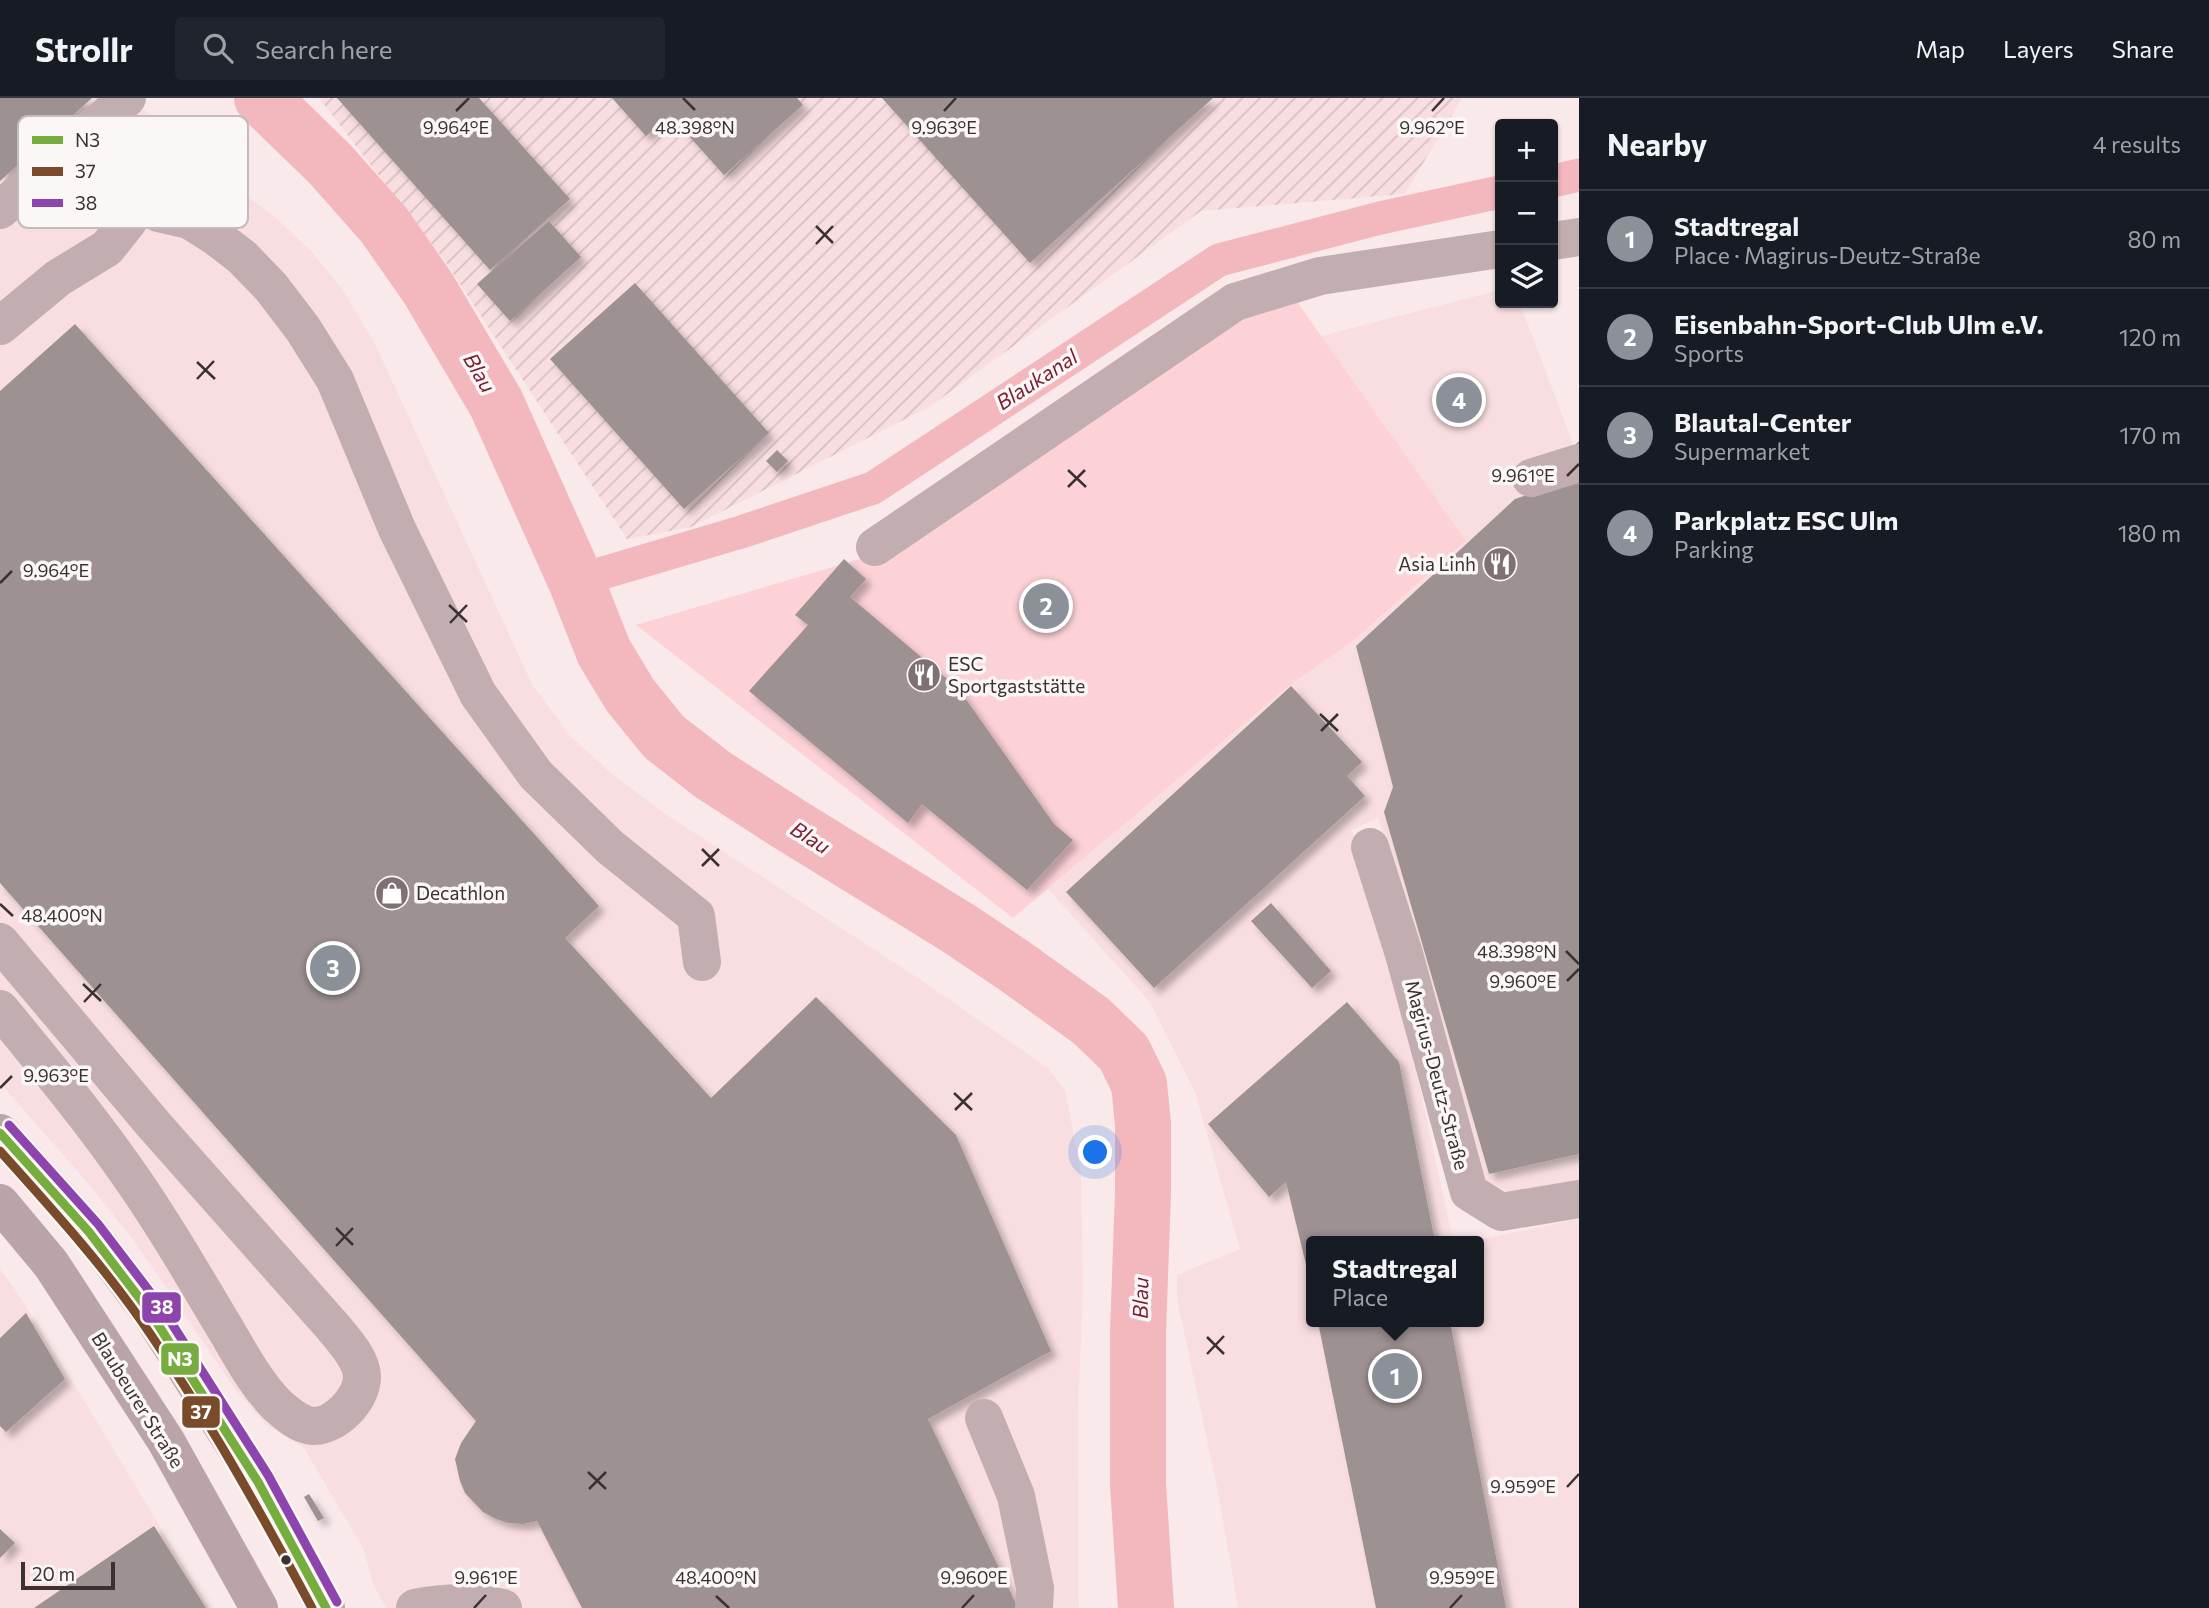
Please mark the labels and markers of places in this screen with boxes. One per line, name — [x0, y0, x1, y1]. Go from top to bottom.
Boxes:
pin: 4 — [1436, 374, 1482, 426]
restaurant icon: Asia Linh — [1481, 545, 1519, 583]
place label: Asia Linh — [1398, 552, 1476, 575]
pin: 2 — [1023, 580, 1069, 632]
place label: ESC Sportgaststätte — [948, 652, 1085, 697]
restaurant icon: ESC Sportgaststätte — [905, 656, 943, 694]
shop icon: Decathlon — [373, 874, 411, 912]
place label: Decathlon — [416, 881, 505, 904]
pin: 3 — [310, 942, 356, 994]
pin: 1 — [1372, 1350, 1418, 1402]
unlabelled marker — [279, 1553, 293, 1567]

